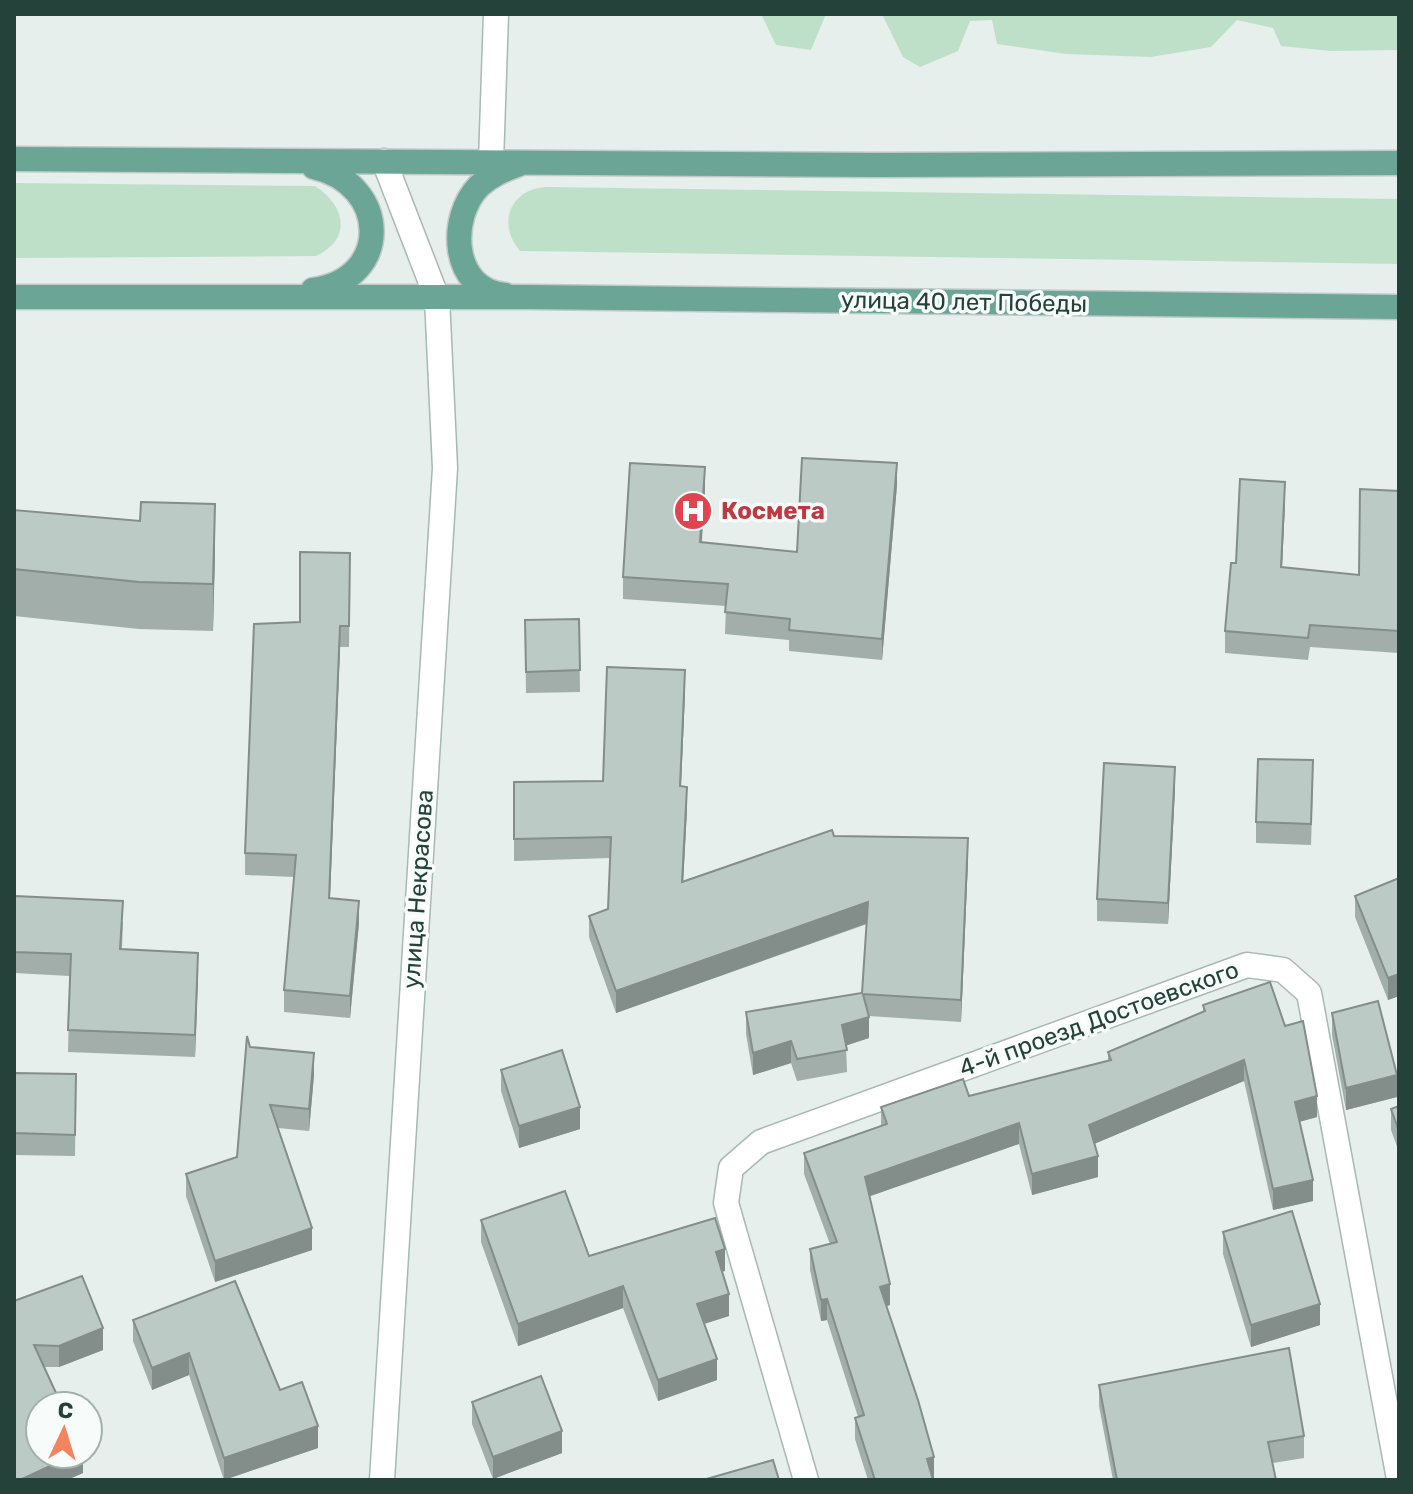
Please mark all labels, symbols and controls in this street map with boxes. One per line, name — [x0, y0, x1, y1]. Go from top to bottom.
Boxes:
street label: улица 40 лет Победы — [841, 286, 1087, 318]
hospital icon: Космета — [672, 490, 714, 532]
place label: Космета — [721, 497, 825, 525]
street label: улица Некрасова — [397, 788, 439, 990]
street label: 4-й проезд Достоевского — [955, 955, 1243, 1083]
north arrow — [24, 1390, 104, 1470]
text: С — [57, 1397, 74, 1425]

